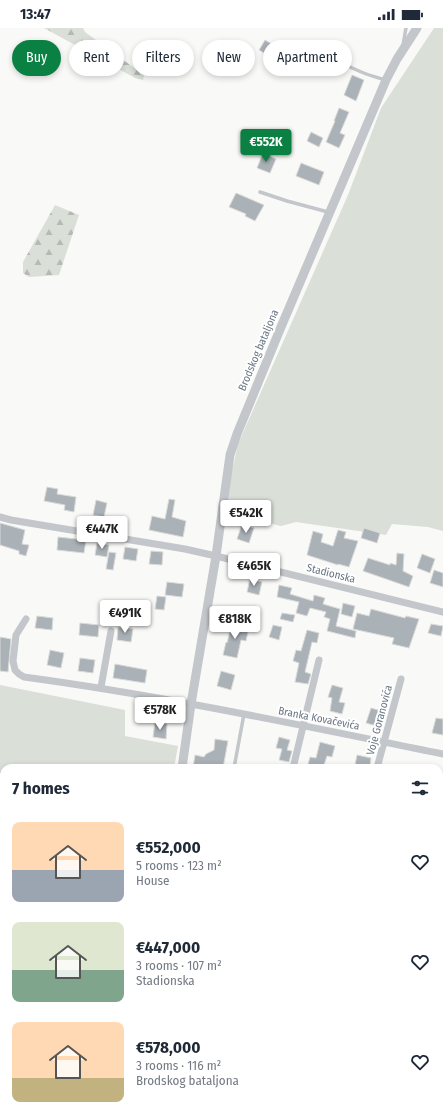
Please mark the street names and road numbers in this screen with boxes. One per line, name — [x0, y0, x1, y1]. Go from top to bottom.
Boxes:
street label: Brodskog bataljona — [235, 308, 281, 393]
street label: Stadionska — [305, 561, 357, 586]
street label: Voje Goranovića — [364, 684, 395, 757]
street label: Branka Kovačevića — [277, 704, 361, 733]

